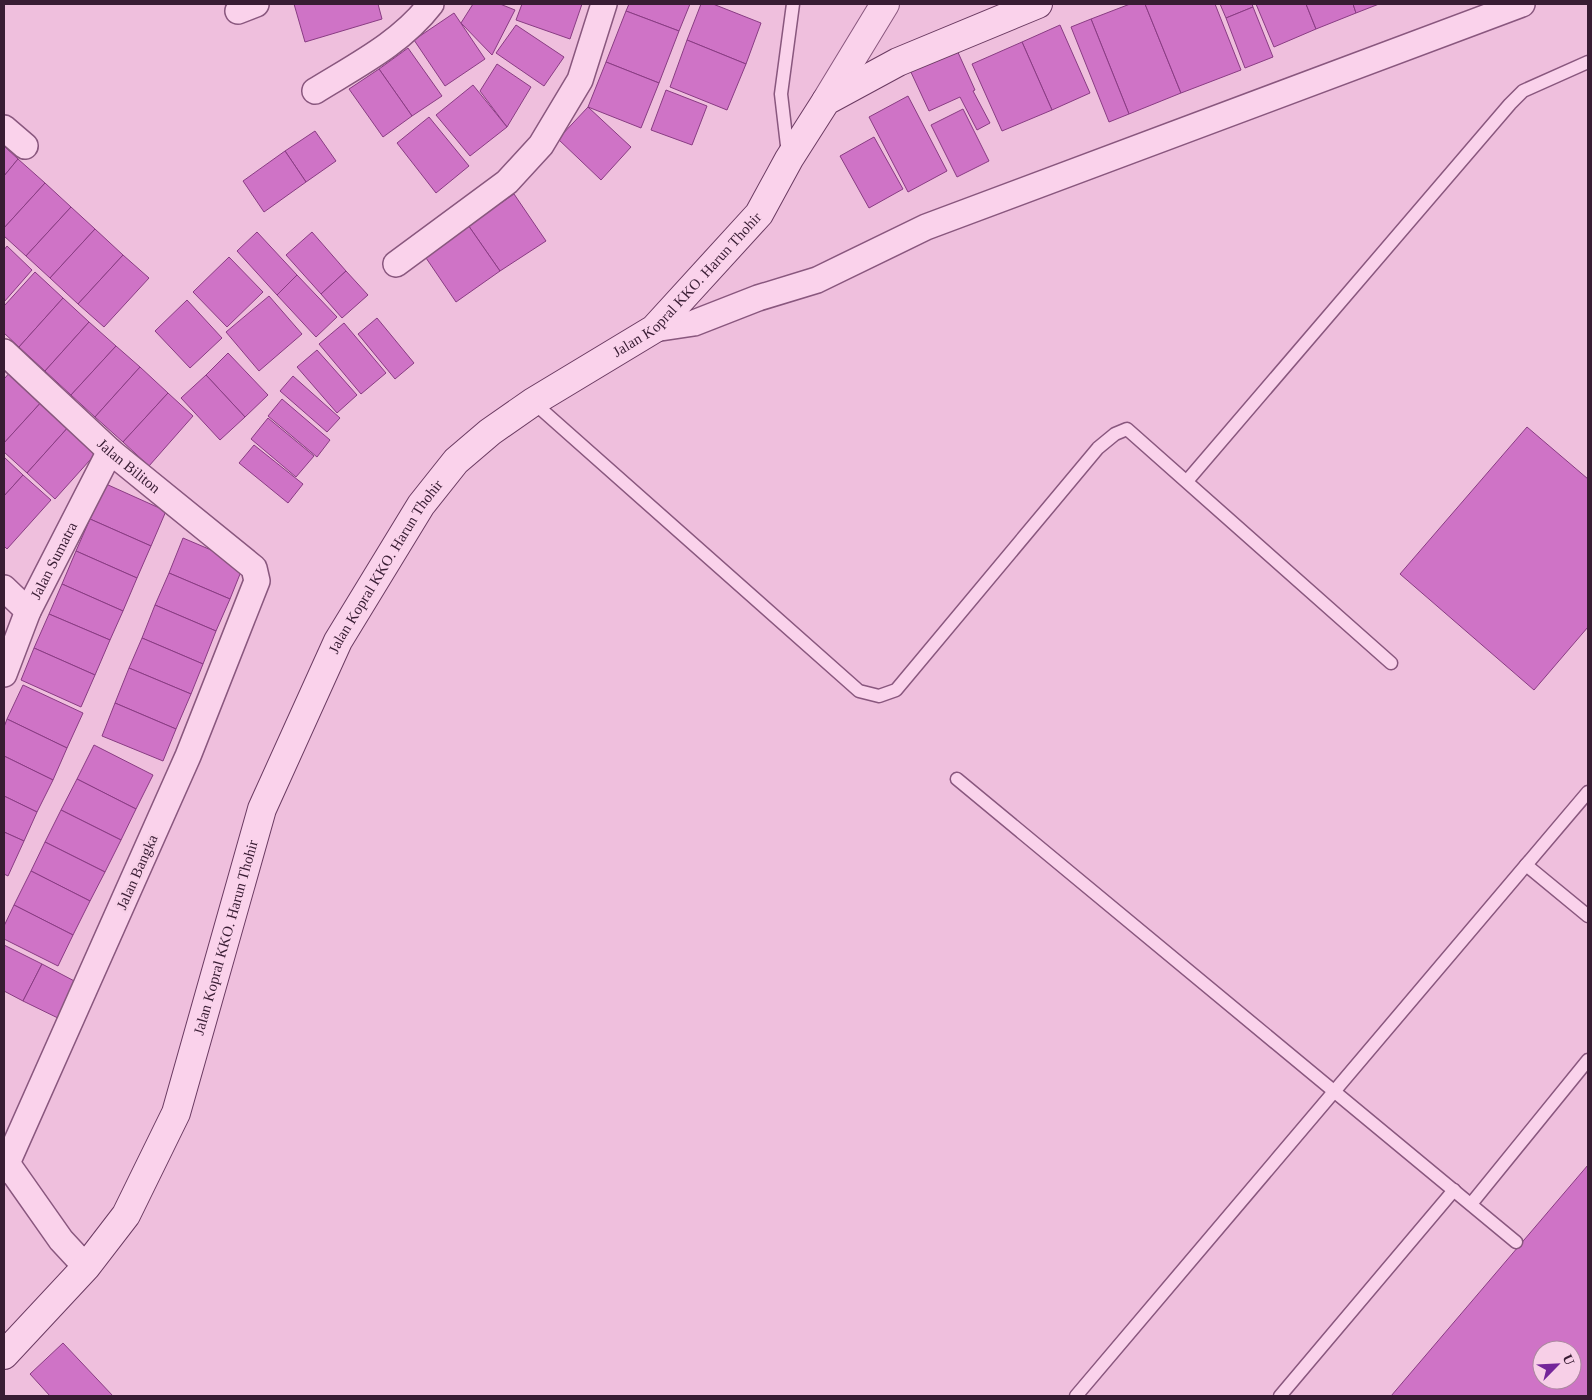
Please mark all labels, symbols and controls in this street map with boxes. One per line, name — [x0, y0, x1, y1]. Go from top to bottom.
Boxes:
street label: Jalan Kopral KKO. Harun Thohir — [610, 209, 765, 360]
street label: Jalan Biliton — [94, 435, 164, 497]
street label: Jalan Kopral KKO. Harun Thohir — [325, 477, 446, 656]
street label: Jalan Sumatra — [27, 519, 80, 602]
street label: Jalan Bangka — [113, 832, 161, 912]
street label: Jalan Kopral KKO. Harun Thohir — [191, 838, 261, 1037]
north arrow — [1532, 1340, 1582, 1390]
text: U — [1560, 1352, 1577, 1368]

